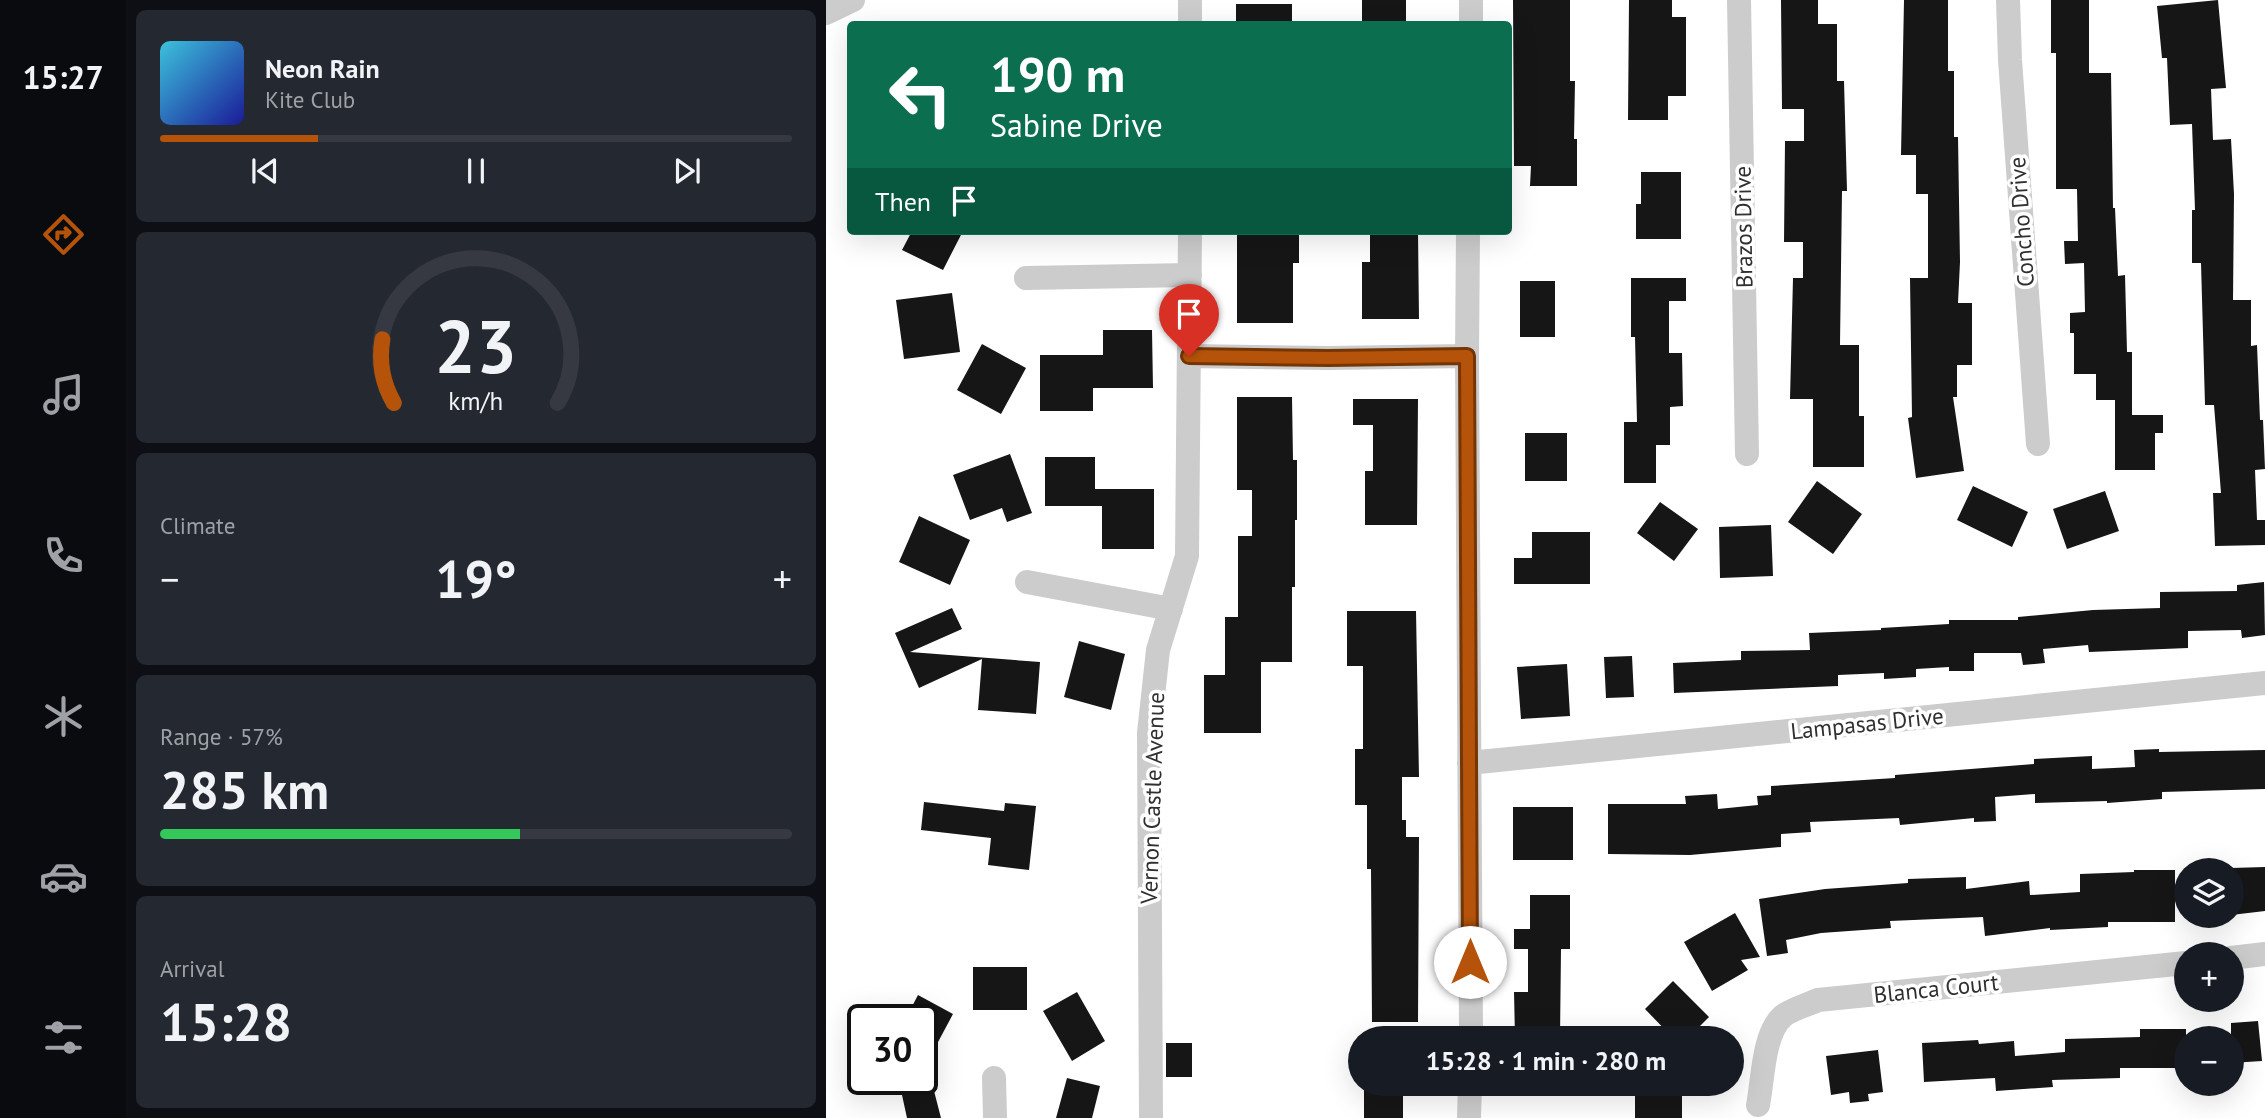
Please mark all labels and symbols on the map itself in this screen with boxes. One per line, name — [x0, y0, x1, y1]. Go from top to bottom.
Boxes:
street label: Concho Drive — [2002, 156, 2040, 288]
street label: Brazos Drive — [1727, 166, 1759, 288]
pin — [1159, 284, 1219, 356]
street label: Vernon Castle Avenue — [1134, 691, 1170, 906]
street label: Lampasas Drive — [1789, 701, 1945, 745]
position arrow — [1433, 925, 1507, 999]
street label: Blanca Court — [1872, 967, 2000, 1009]
speed limit sign: 30 — [847, 1004, 938, 1095]

